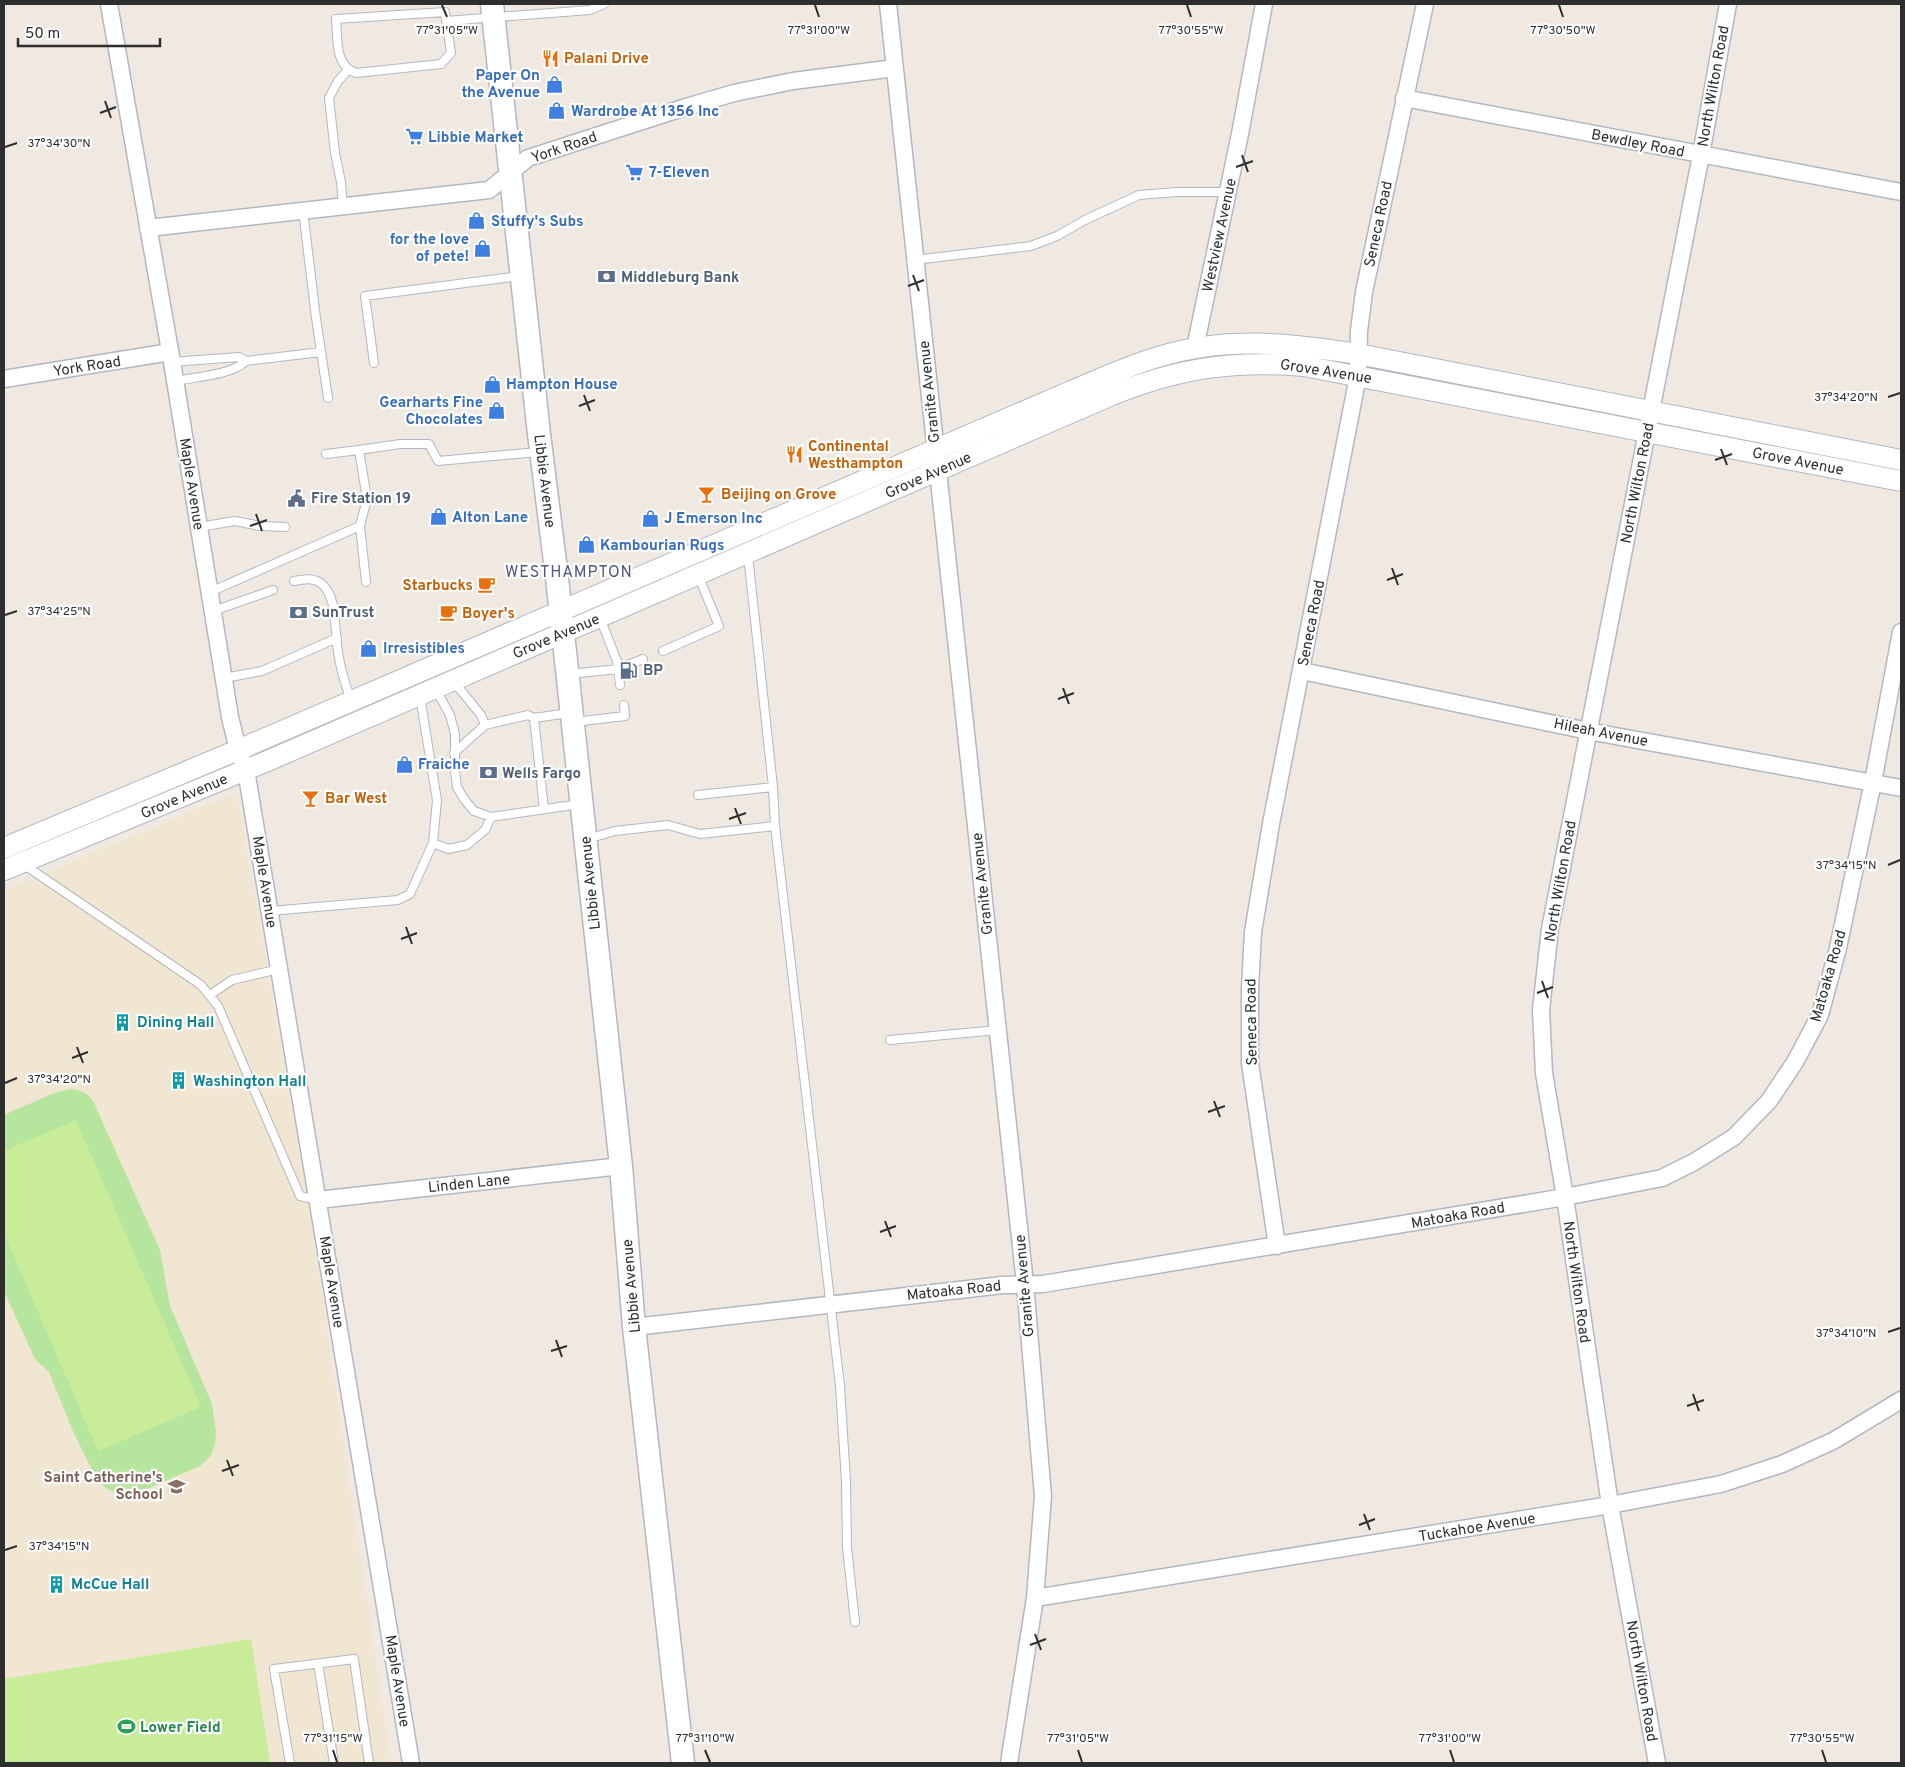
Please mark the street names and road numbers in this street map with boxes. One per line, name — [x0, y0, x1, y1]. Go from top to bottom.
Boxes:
street label: North Wilton Road — [1694, 24, 1735, 148]
street label: Bewdley Road — [1589, 126, 1686, 163]
street label: York Road — [529, 128, 600, 169]
street label: Westview Avenue — [1199, 177, 1242, 294]
street label: Seneca Road — [1361, 180, 1398, 269]
street label: Granite Avenue — [916, 340, 945, 444]
street label: York Road — [52, 353, 123, 382]
street label: Grove Avenue — [1278, 356, 1373, 389]
street label: North Wilton Road — [1617, 421, 1660, 545]
street label: Libbie Avenue — [528, 433, 559, 529]
street label: Maple Avenue — [174, 437, 207, 532]
street label: Grove Avenue — [1750, 444, 1845, 481]
street label: Grove Avenue — [882, 449, 975, 504]
street label: Seneca Road — [1295, 579, 1330, 668]
street label: Grove Avenue — [510, 611, 603, 664]
street label: Hileah Avenue — [1552, 715, 1649, 752]
street label: Grove Avenue — [138, 771, 231, 824]
street label: North Wilton Road — [1541, 819, 1582, 943]
street label: Granite Avenue — [969, 832, 998, 936]
street label: Maple Avenue — [247, 835, 280, 930]
street label: Libbie Avenue — [577, 835, 606, 931]
street label: Matoaka Road — [1807, 928, 1852, 1025]
street label: Seneca Road — [1242, 978, 1263, 1066]
street label: Linden Lane — [427, 1171, 511, 1198]
street label: Matoaka Road — [1410, 1199, 1507, 1234]
street label: North Wilton Road — [1558, 1220, 1593, 1344]
street label: Granite Avenue — [1012, 1234, 1039, 1338]
street label: Maple Avenue — [314, 1235, 347, 1330]
street label: Libbie Avenue — [619, 1238, 646, 1334]
street label: Matoaka Road — [906, 1277, 1002, 1306]
street label: Tuckahoe Avenue — [1418, 1510, 1537, 1547]
street label: North Wilton Road — [1620, 1619, 1661, 1743]
street label: Maple Avenue — [380, 1634, 413, 1729]

